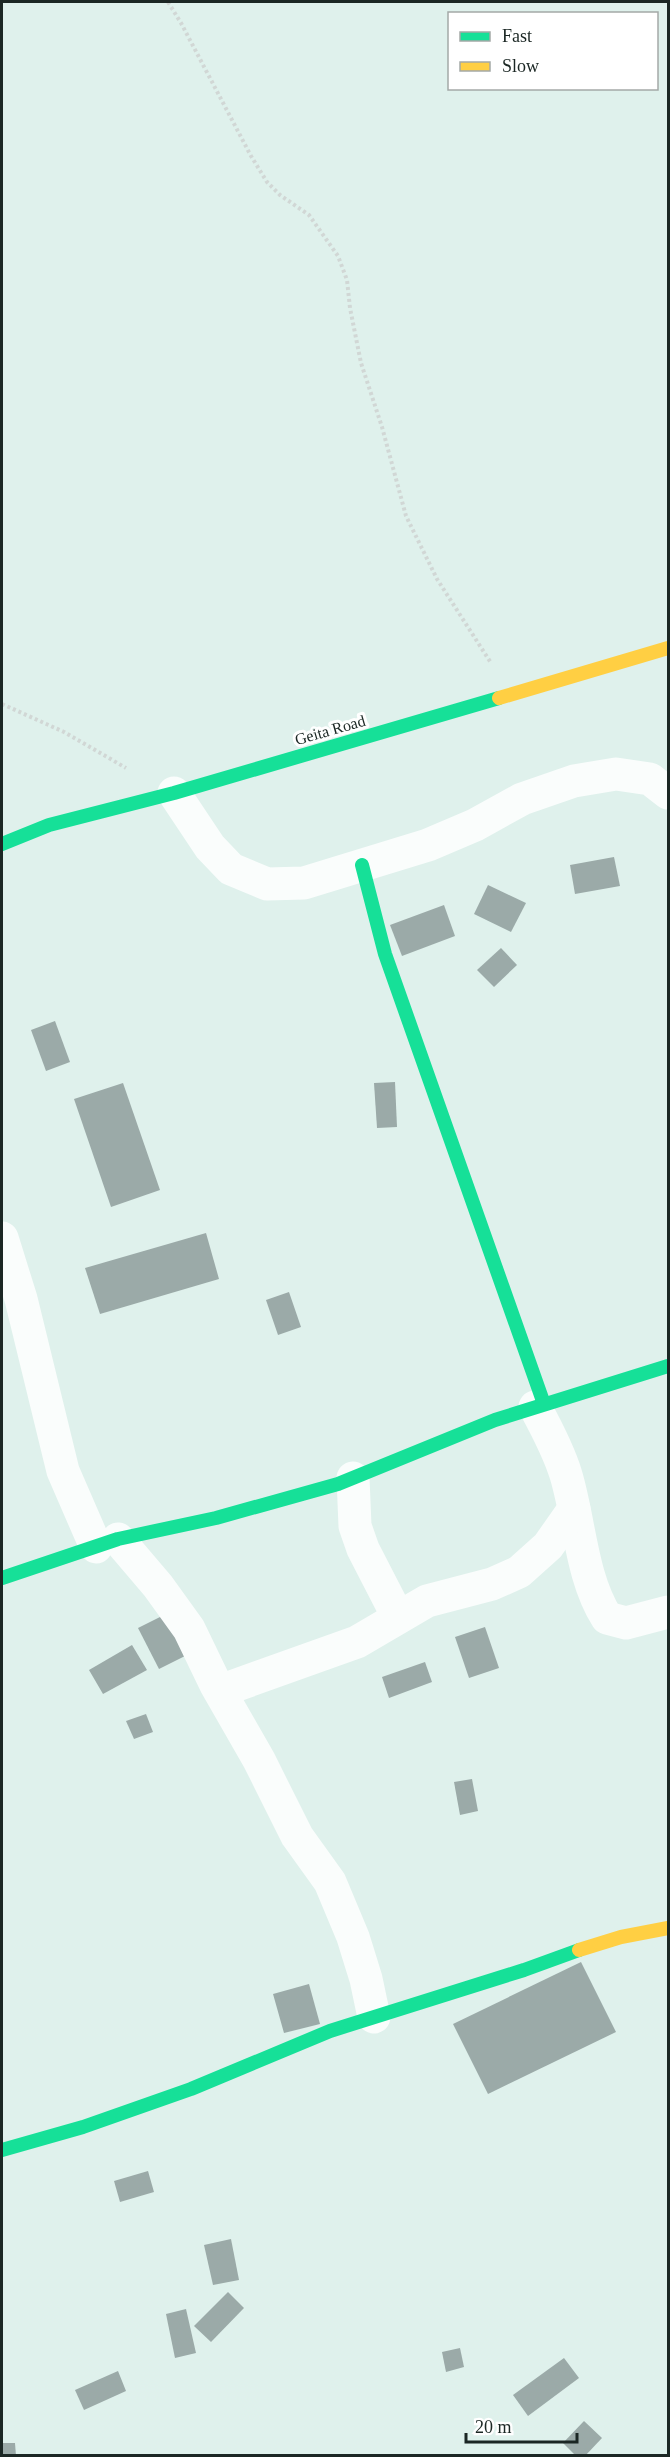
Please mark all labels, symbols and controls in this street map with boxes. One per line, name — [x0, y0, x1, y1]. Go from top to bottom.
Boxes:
legend — [448, 12, 658, 90]
text: Fast — [502, 26, 532, 46]
text: Slow — [502, 56, 539, 76]
street label: Geita Road — [293, 712, 367, 748]
scale bar — [466, 2406, 577, 2444]
text: 20 m — [475, 2417, 512, 2437]

